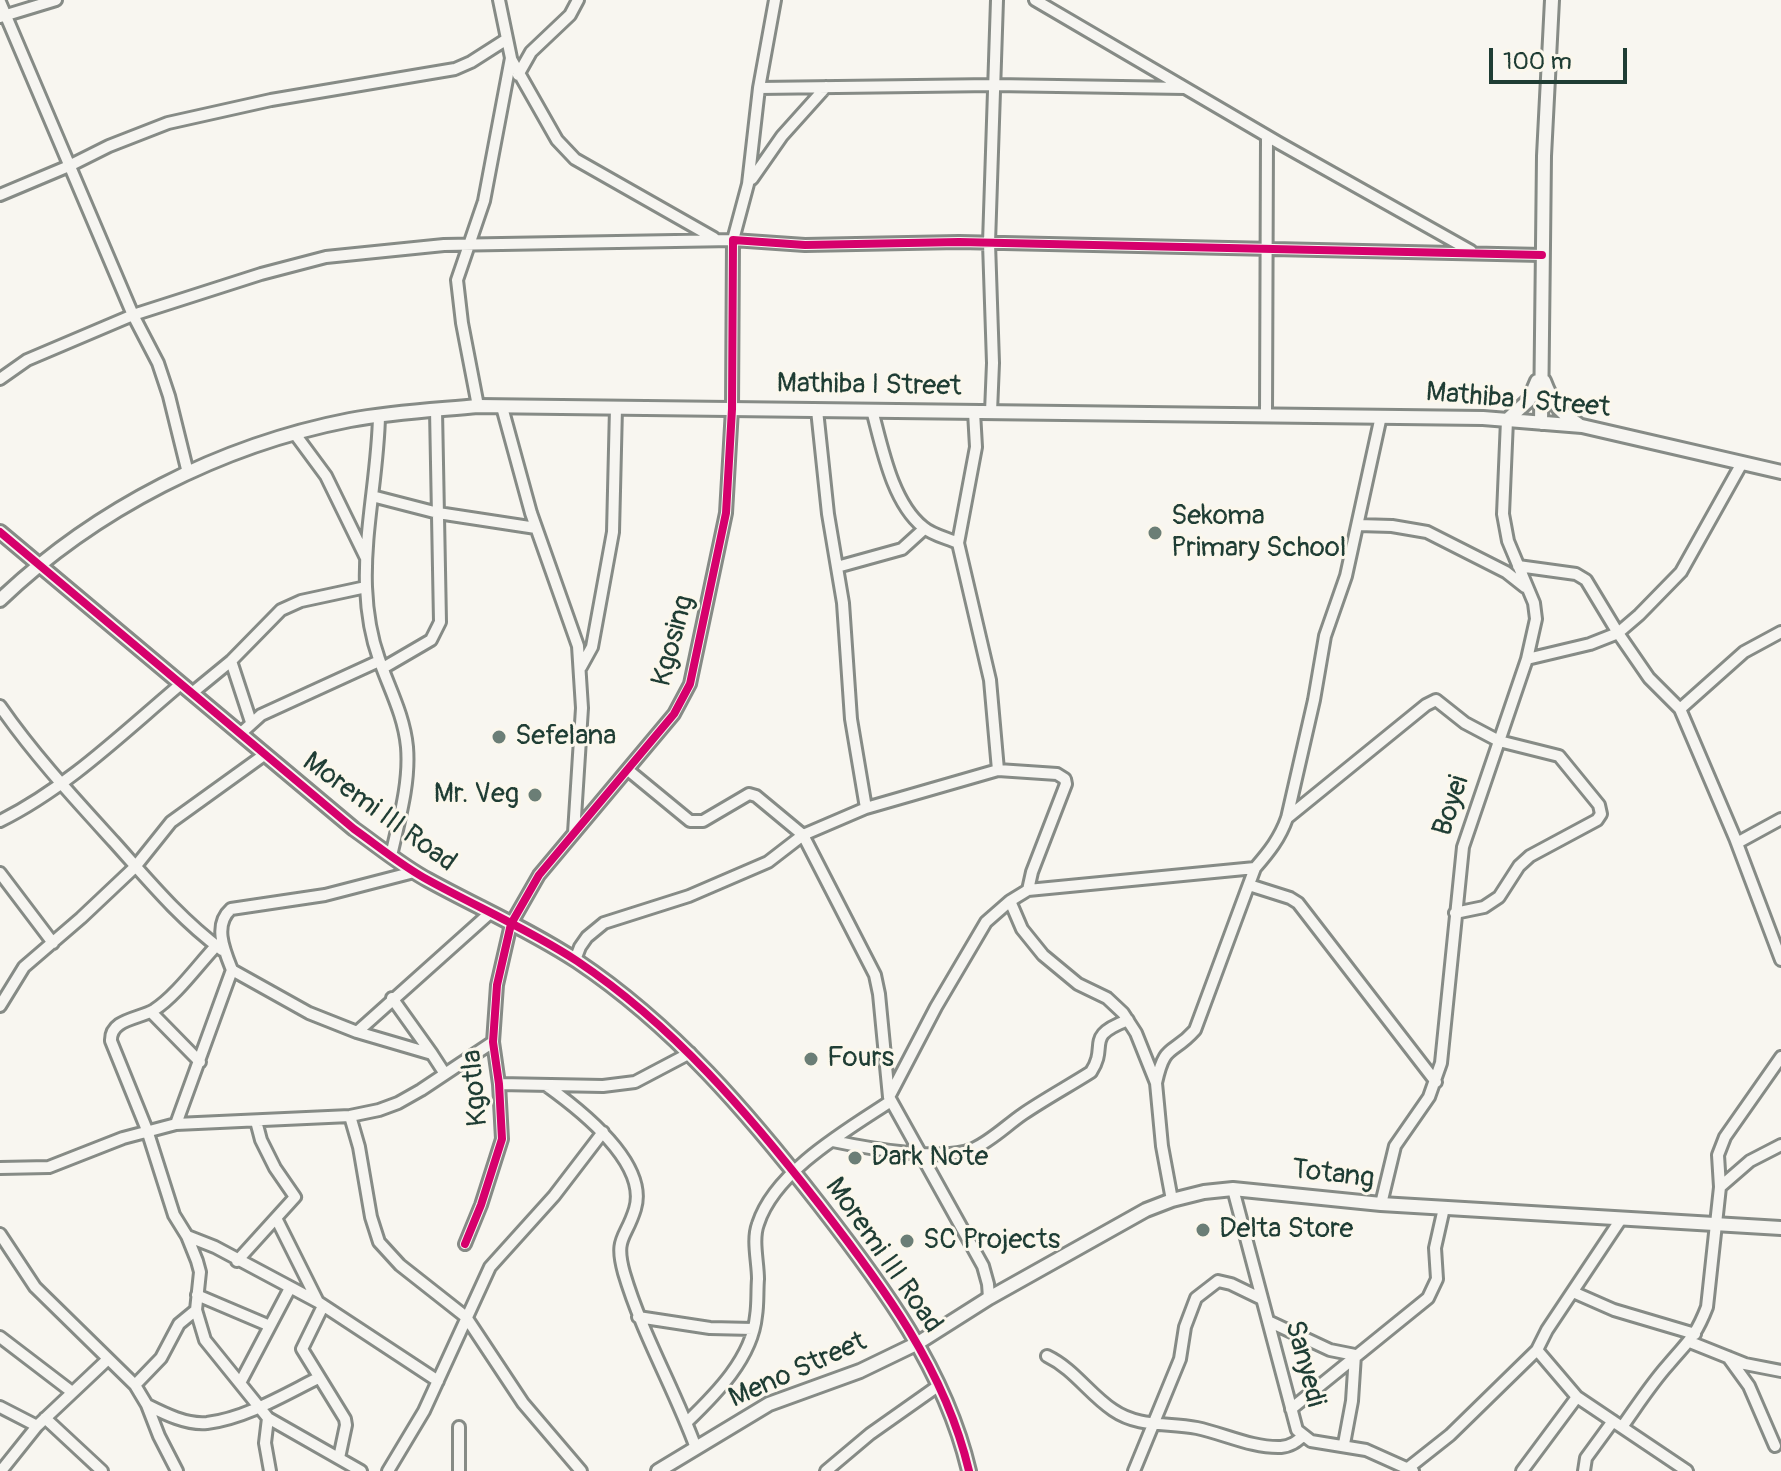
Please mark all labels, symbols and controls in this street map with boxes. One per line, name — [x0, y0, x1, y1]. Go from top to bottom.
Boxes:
scale bar — [1493, 32, 1631, 82]
text: 100 m — [1503, 47, 1572, 76]
street label: Mathiba I Street — [776, 368, 962, 404]
street label: Mathiba I Street — [1425, 376, 1611, 426]
place label: Sekoma Primary School — [1171, 500, 1347, 566]
marker: Sekoma Primary School — [1146, 524, 1164, 542]
street label: Kgosing — [646, 592, 702, 690]
place label: Sefelana — [515, 720, 616, 754]
marker: Sefelana — [490, 728, 508, 746]
street label: Moremi III Road — [296, 746, 462, 880]
street label: Boyei — [1427, 772, 1477, 840]
place label: Mr. Veg — [434, 778, 519, 812]
marker: Mr. Veg — [526, 786, 544, 804]
place label: Fours — [827, 1042, 894, 1076]
street label: Kgotla — [456, 1048, 496, 1128]
marker: Fours — [802, 1050, 820, 1068]
place label: Dark Note — [871, 1141, 988, 1175]
marker: Dark Note — [846, 1149, 864, 1167]
street label: Totang — [1290, 1153, 1376, 1197]
street label: Moremi III Road — [817, 1172, 949, 1340]
place label: Delta Store — [1219, 1213, 1353, 1247]
marker: Delta Store — [1194, 1221, 1212, 1239]
place label: SC Projects — [923, 1224, 1060, 1258]
marker: SC Projects — [898, 1232, 916, 1250]
street label: Sanyedi — [1276, 1317, 1332, 1411]
street label: Meno Street — [724, 1326, 872, 1416]

